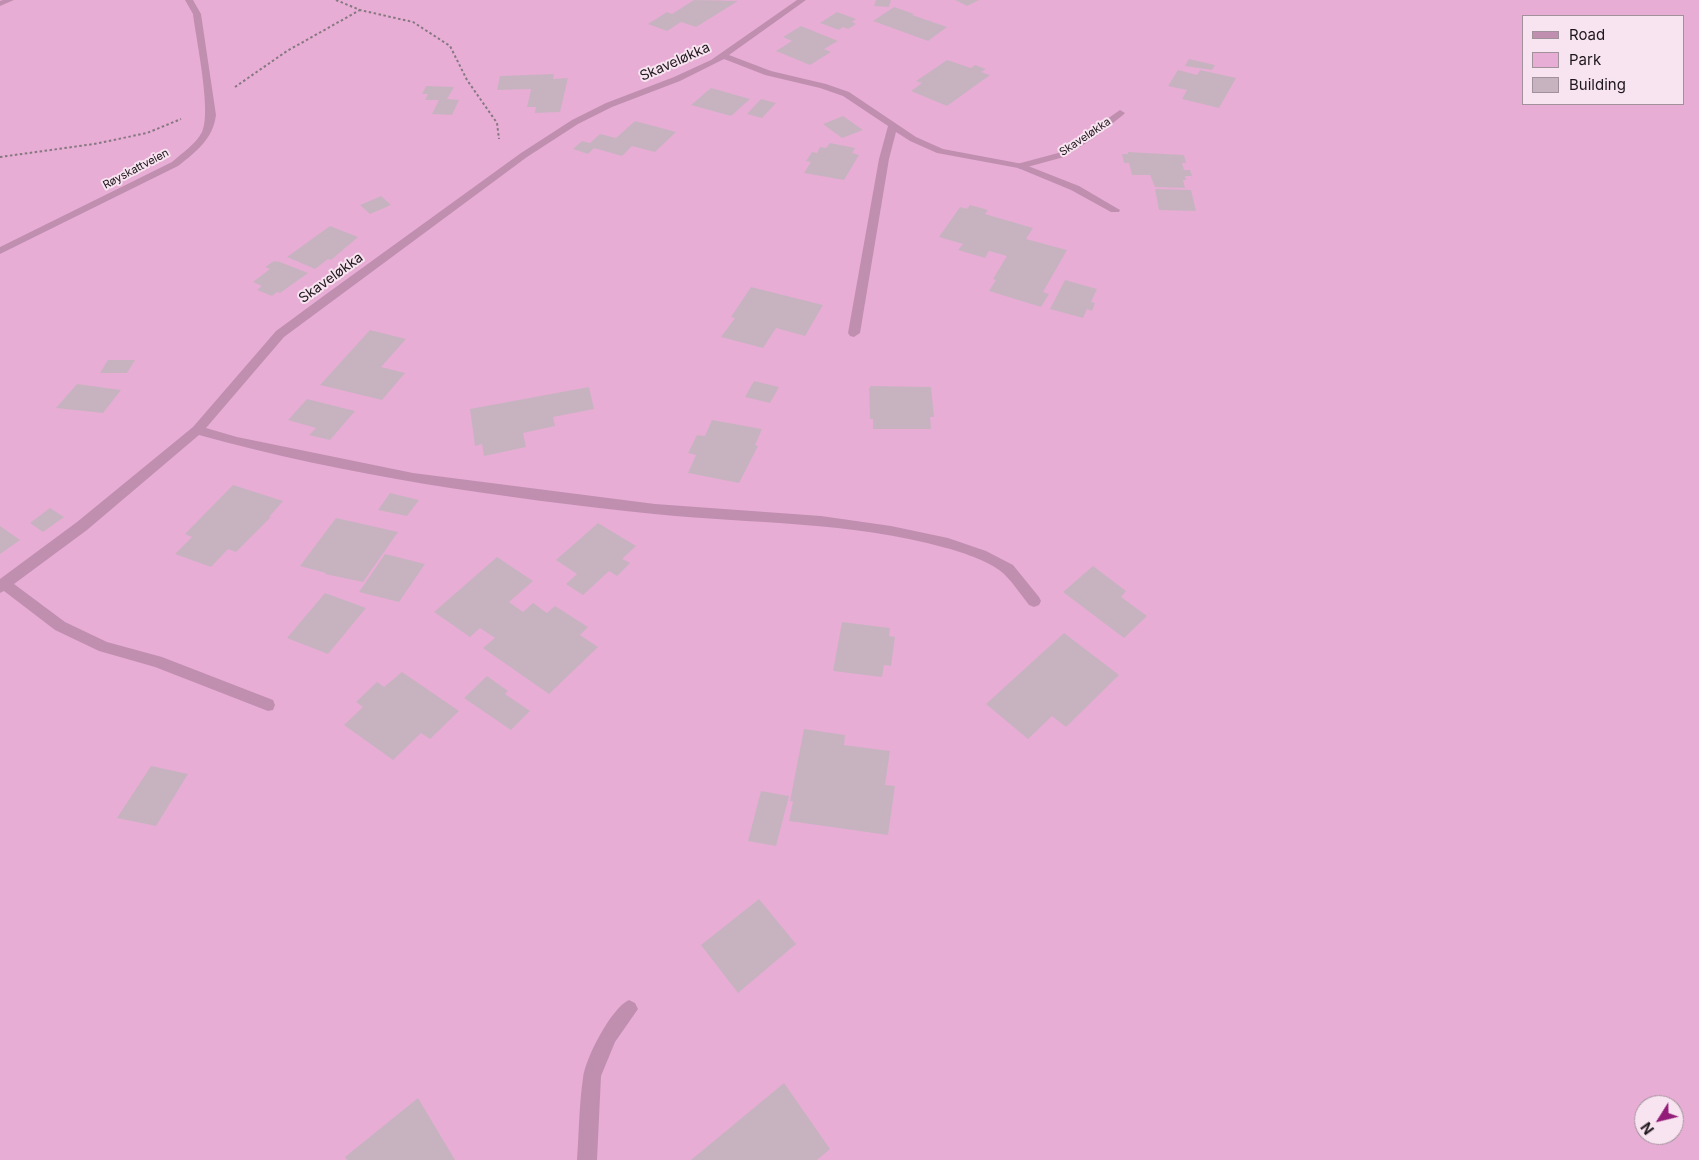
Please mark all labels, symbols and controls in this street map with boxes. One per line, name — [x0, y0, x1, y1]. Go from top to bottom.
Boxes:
legend — [1522, 15, 1684, 105]
text: Road — [1569, 25, 1605, 44]
street label: Skaveløkka — [637, 39, 713, 85]
text: Park — [1569, 50, 1601, 69]
text: Building — [1569, 75, 1626, 94]
street label: Skaveløkka — [1057, 115, 1113, 159]
street label: Røyskattveien — [101, 146, 171, 192]
street label: Skaveløkka — [296, 249, 366, 307]
north arrow — [1634, 1095, 1684, 1145]
text: N — [1637, 1119, 1657, 1138]

